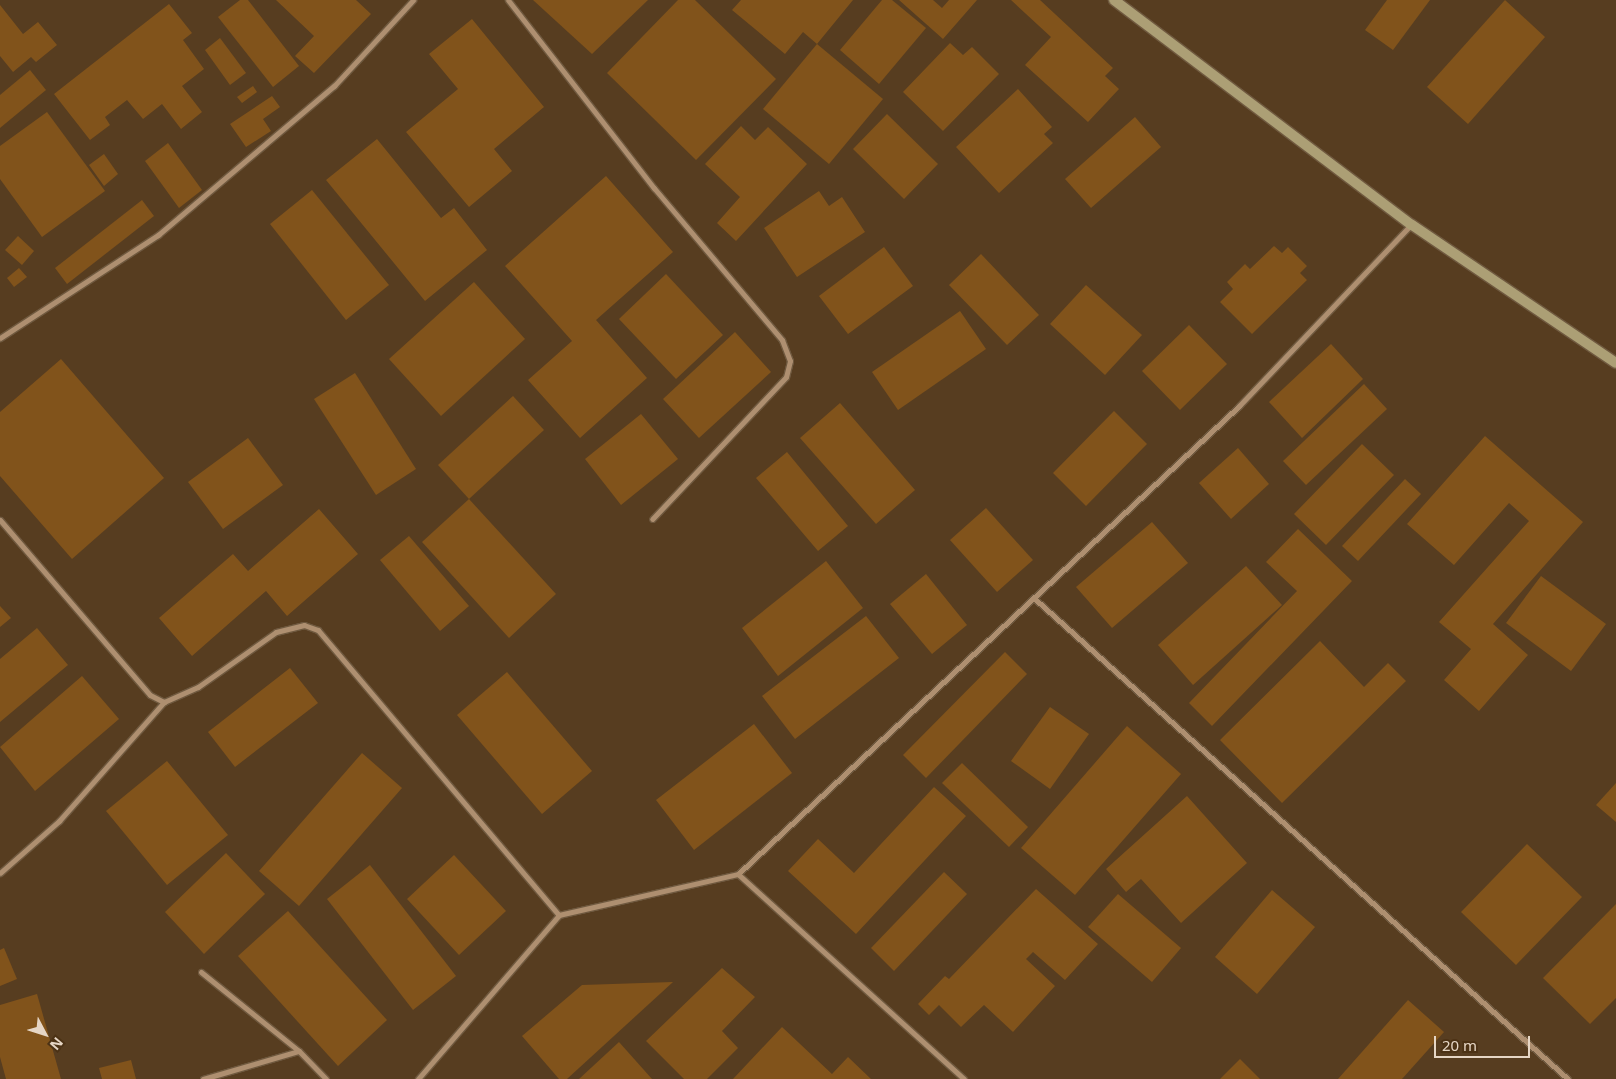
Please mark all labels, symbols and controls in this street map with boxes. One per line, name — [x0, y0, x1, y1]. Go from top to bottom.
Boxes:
north arrow — [20, 1009, 70, 1059]
scale bar — [1436, 1026, 1532, 1058]
text: N — [46, 1033, 68, 1054]
text: 20 m — [1442, 1035, 1477, 1055]

